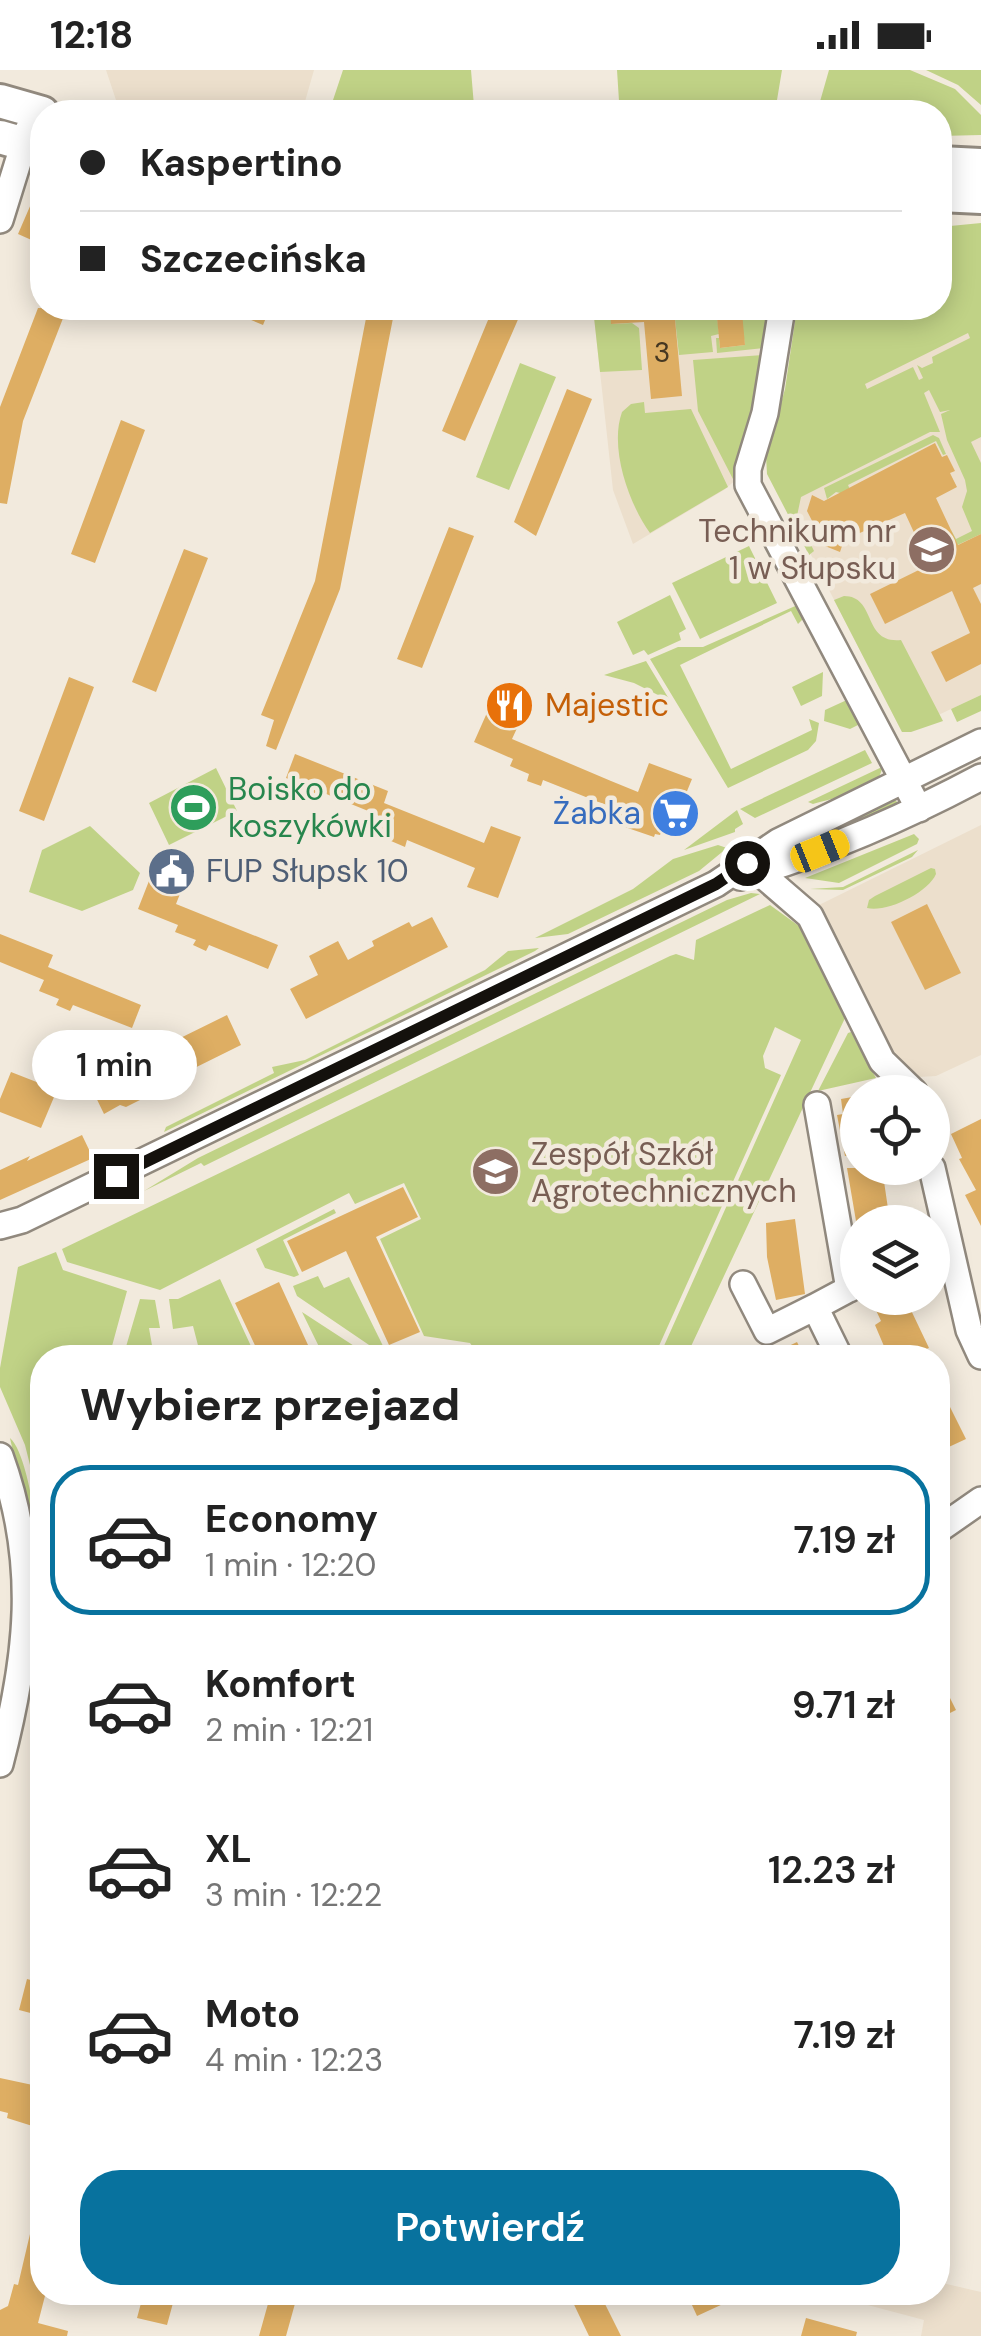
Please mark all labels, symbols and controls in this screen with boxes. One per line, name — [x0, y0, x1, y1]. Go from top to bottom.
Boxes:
text: 12:18 — [50, 10, 133, 60]
text: Kaspertino — [140, 138, 343, 188]
text: Szczecińska — [140, 234, 367, 284]
house number: 3 — [654, 334, 670, 371]
place label: Technikum nr 1 w Słupsku — [698, 510, 896, 589]
school or university icon: Technikum nr 1 w Słupsku — [905, 523, 957, 575]
restaurant icon: Majestic — [484, 679, 536, 731]
place label: Majestic — [545, 684, 669, 726]
place label: Boisko do koszykówki — [228, 768, 392, 847]
sports icon: Boisko do koszykówki — [167, 781, 219, 833]
supermarket icon: Żabka — [650, 787, 702, 839]
place label: Żabka — [553, 792, 641, 834]
car — [787, 826, 853, 876]
route start — [725, 841, 770, 886]
public building icon: FUP Słupsk 10 — [145, 845, 197, 897]
place label: FUP Słupsk 10 — [206, 850, 409, 892]
callout: 1 min — [34, 1031, 198, 1101]
text: 1 min — [76, 1044, 153, 1086]
map controls — [840, 1075, 950, 1315]
button: locate — [840, 1075, 950, 1185]
place label: Zespół Szkół Agrotechnicznych — [531, 1133, 797, 1212]
school or university icon: Zespół Szkół Agrotechnicznych — [470, 1146, 522, 1198]
route end — [94, 1154, 139, 1199]
button: layers — [840, 1205, 950, 1315]
text: Wybierz przejazd — [80, 1375, 460, 1434]
text: Economy — [205, 1494, 378, 1544]
icon: car — [85, 1495, 175, 1585]
text: 7.19 zł — [794, 1515, 895, 1565]
text: 1 min · 12:20 — [205, 1544, 376, 1586]
text: Komfort — [205, 1659, 356, 1709]
icon: car — [85, 1660, 175, 1750]
text: 9.71 zł — [792, 1680, 895, 1730]
text: 2 min · 12:21 — [205, 1709, 373, 1751]
text: XL — [205, 1824, 252, 1874]
icon: car — [85, 1825, 175, 1915]
text: 12.23 zł — [768, 1845, 895, 1895]
text: 3 min · 12:22 — [205, 1874, 382, 1916]
text: Moto — [205, 1989, 300, 2039]
icon: car — [85, 1990, 175, 2080]
text: 7.19 zł — [794, 2010, 895, 2060]
text: 4 min · 12:23 — [205, 2039, 383, 2081]
button: Potwierdź — [80, 2170, 900, 2285]

